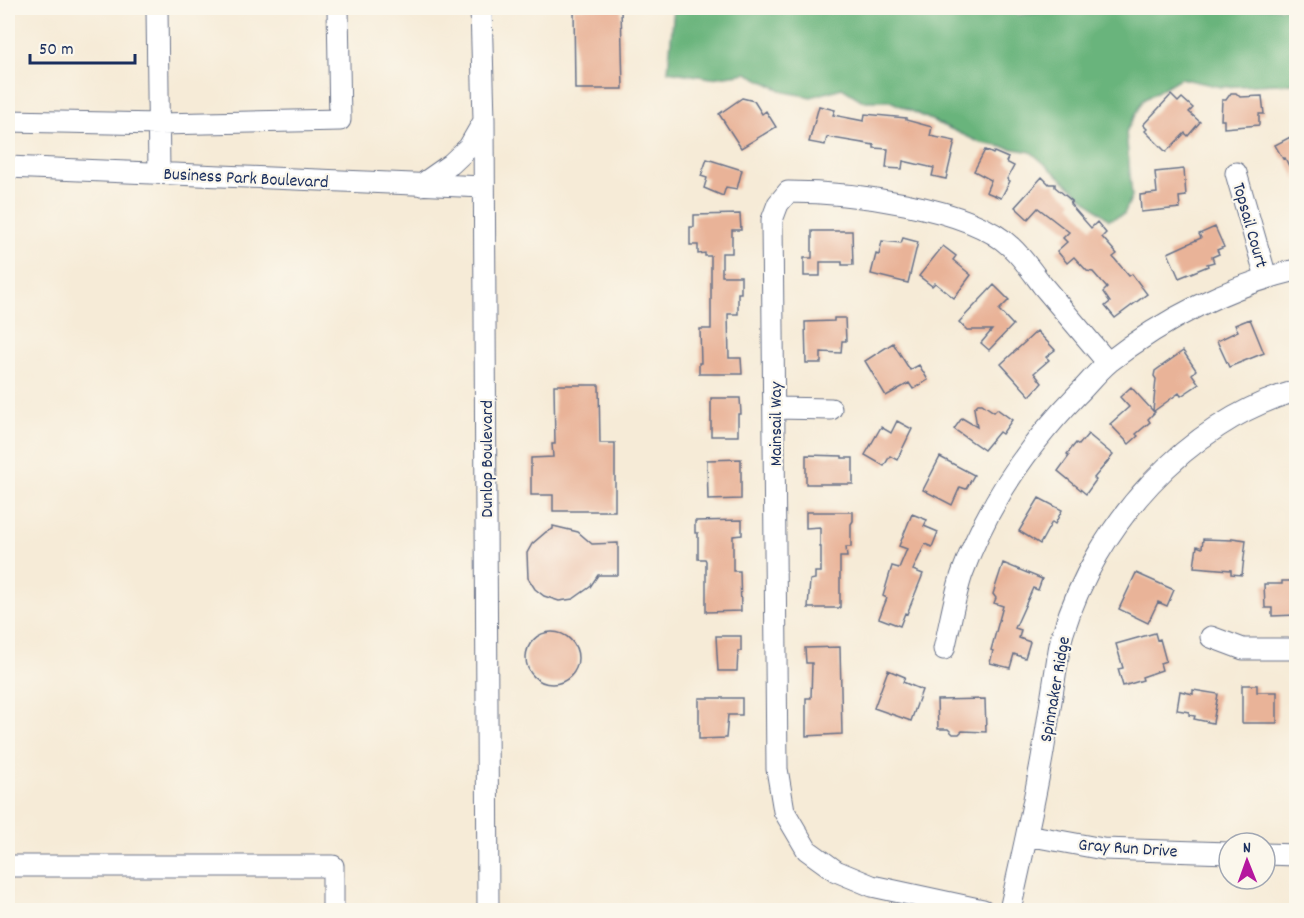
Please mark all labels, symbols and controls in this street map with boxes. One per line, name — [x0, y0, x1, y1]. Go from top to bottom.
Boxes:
scale bar — [30, 27, 135, 65]
text: 50 m — [39, 38, 74, 63]
street label: Business Park Boulevard — [163, 163, 329, 196]
street label: Topsail Court — [1225, 180, 1273, 272]
street label: Mainsail Way — [765, 381, 790, 466]
street label: Dunlop Boulevard — [476, 400, 501, 518]
street label: Spinnaker Ridge — [1035, 634, 1078, 744]
north arrow — [1217, 831, 1277, 891]
street label: Gray Run Drive — [1077, 834, 1178, 865]
text: N — [1243, 837, 1251, 860]

